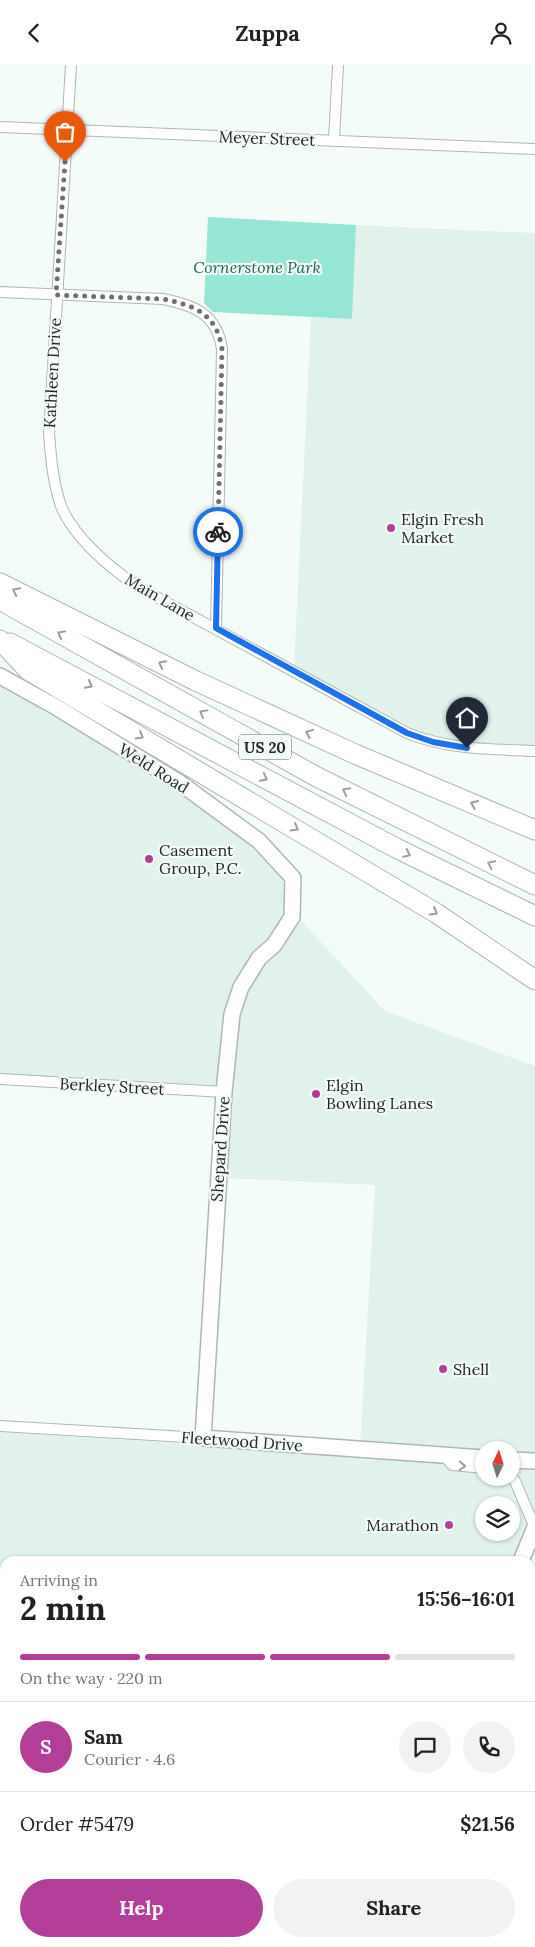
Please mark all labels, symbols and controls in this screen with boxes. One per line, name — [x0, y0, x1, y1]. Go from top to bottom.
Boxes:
icon: back — [20, 19, 48, 47]
text: Zuppa — [235, 19, 300, 47]
icon: person — [487, 19, 515, 47]
pin — [44, 111, 86, 162]
icon: bag — [51, 118, 79, 146]
street label: Meyer Street — [218, 126, 316, 150]
park label: Cornerstone Park — [193, 257, 321, 277]
street label: Kathleen Drive — [39, 317, 65, 429]
courier — [193, 507, 243, 557]
place label: Elgin Fresh Market — [401, 509, 484, 547]
icon: bike — [204, 518, 232, 546]
marker: Elgin Fresh Market — [385, 522, 397, 534]
street label: Main Lane — [121, 569, 199, 625]
one-way arrow — [12, 587, 21, 597]
one-way arrow — [58, 630, 67, 640]
one-way arrow — [158, 660, 167, 670]
one-way arrow — [84, 679, 93, 689]
pin — [446, 697, 488, 748]
icon: home — [453, 704, 481, 732]
one-way arrow — [200, 709, 209, 719]
one-way arrow — [305, 728, 314, 739]
one-way arrow — [134, 730, 143, 740]
road number: US 20 — [239, 735, 291, 759]
street label: Weld Road — [115, 739, 193, 798]
one-way arrow — [258, 772, 267, 782]
one-way arrow — [342, 787, 351, 797]
one-way arrow — [470, 800, 479, 811]
one-way arrow — [289, 821, 298, 831]
place label: Casement Group, P.C. — [159, 840, 242, 878]
one-way arrow — [402, 848, 411, 858]
marker: Casement Group, P.C. — [143, 853, 155, 865]
one-way arrow — [487, 860, 496, 870]
one-way arrow — [428, 906, 437, 915]
street label: Berkley Street — [59, 1073, 166, 1099]
place label: Elgin Bowling Lanes — [326, 1075, 433, 1113]
marker: Elgin Bowling Lanes — [310, 1088, 322, 1100]
street label: Shepard Drive — [206, 1095, 234, 1202]
place label: Shell — [453, 1359, 489, 1379]
marker: Shell — [437, 1363, 449, 1375]
street label: Fleetwood Drive — [181, 1427, 304, 1455]
north arrow — [475, 1441, 520, 1486]
map controls — [475, 1441, 520, 1541]
one-way arrow — [458, 1460, 466, 1471]
button: layers — [475, 1496, 520, 1541]
place label: Marathon — [366, 1515, 439, 1535]
marker: Marathon — [443, 1519, 455, 1531]
text: Arriving in — [20, 1570, 98, 1590]
text: 15:56–16:01 — [417, 1587, 515, 1611]
text: 2 min — [20, 1588, 106, 1629]
text: On the way · 220 m — [20, 1668, 163, 1688]
button: chat — [399, 1721, 451, 1773]
button: phone — [463, 1721, 515, 1773]
text: Sam — [84, 1725, 123, 1749]
text: S — [40, 1735, 52, 1759]
text: Courier · 4.6 — [84, 1749, 175, 1769]
text: Order #5479 — [20, 1812, 134, 1836]
text: $21.56 — [460, 1812, 515, 1836]
button: Help — [20, 1879, 263, 1937]
button: Share — [273, 1879, 515, 1937]

